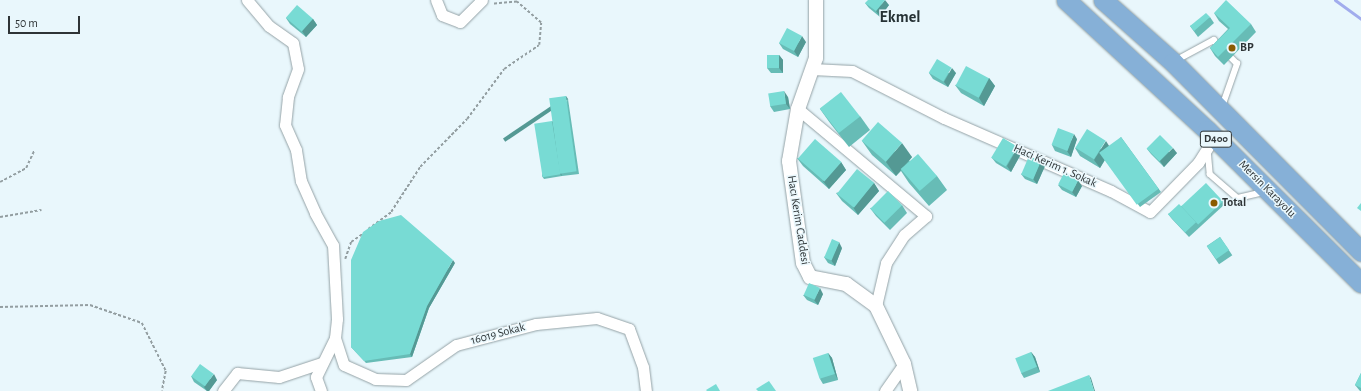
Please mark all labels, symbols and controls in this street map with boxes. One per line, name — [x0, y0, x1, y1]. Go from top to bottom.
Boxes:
district label: Ekmel — [880, 7, 920, 27]
scale bar — [10, 8, 82, 34]
text: 50 m — [15, 17, 38, 29]
place label: BP — [1240, 41, 1254, 55]
marker: BP — [1227, 43, 1237, 53]
road number: D400 — [1199, 130, 1233, 148]
street label: Haci Kerim 1. Sokak — [1011, 141, 1099, 191]
street label: Mersin Karayolu — [1235, 157, 1299, 221]
street label: Hacı Kerim Caddesi — [784, 174, 812, 266]
place label: Total — [1222, 196, 1246, 210]
marker: Total — [1209, 198, 1219, 208]
street label: 16019 Sokak — [469, 320, 527, 348]

